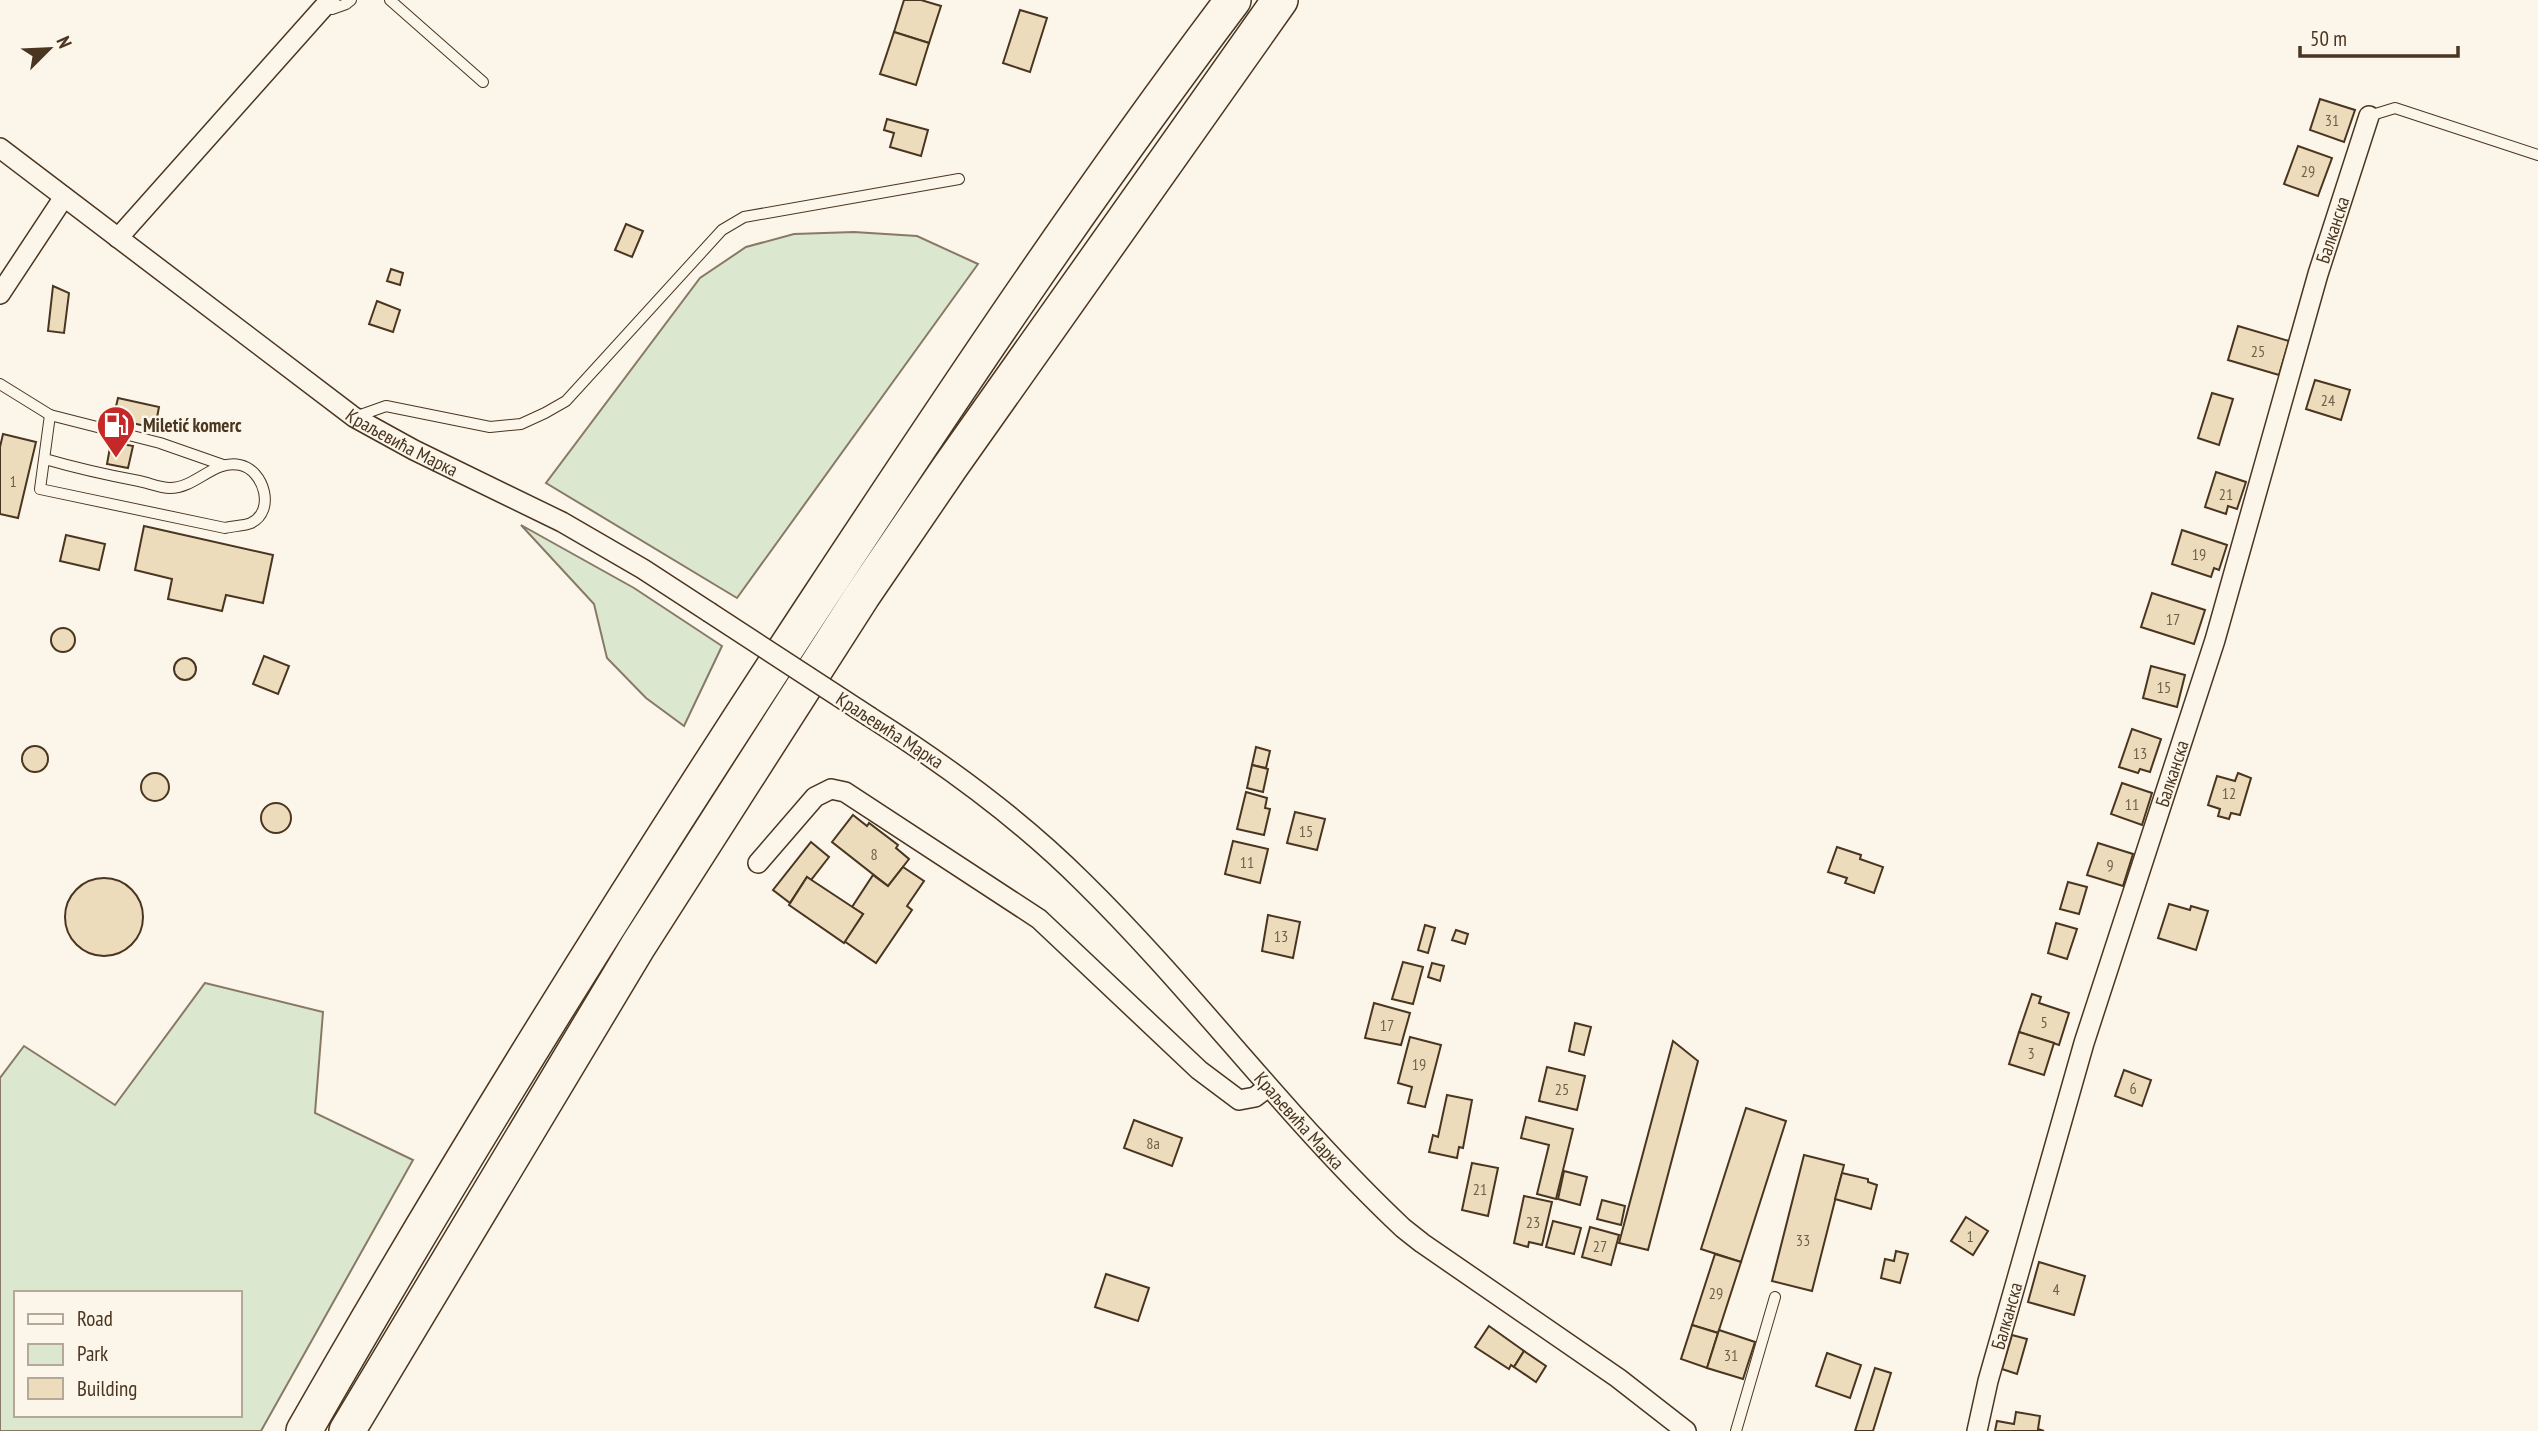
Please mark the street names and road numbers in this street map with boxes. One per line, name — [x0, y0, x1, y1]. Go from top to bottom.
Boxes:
street label: Балканска — [2310, 193, 2354, 266]
street label: Краљевића Марка — [341, 403, 462, 482]
street label: Краљевића Марка — [832, 686, 948, 774]
street label: Балканска — [2150, 737, 2194, 810]
street label: Краљевића Марка — [1249, 1067, 1350, 1174]
street label: Балканска — [1986, 1279, 2027, 1352]

